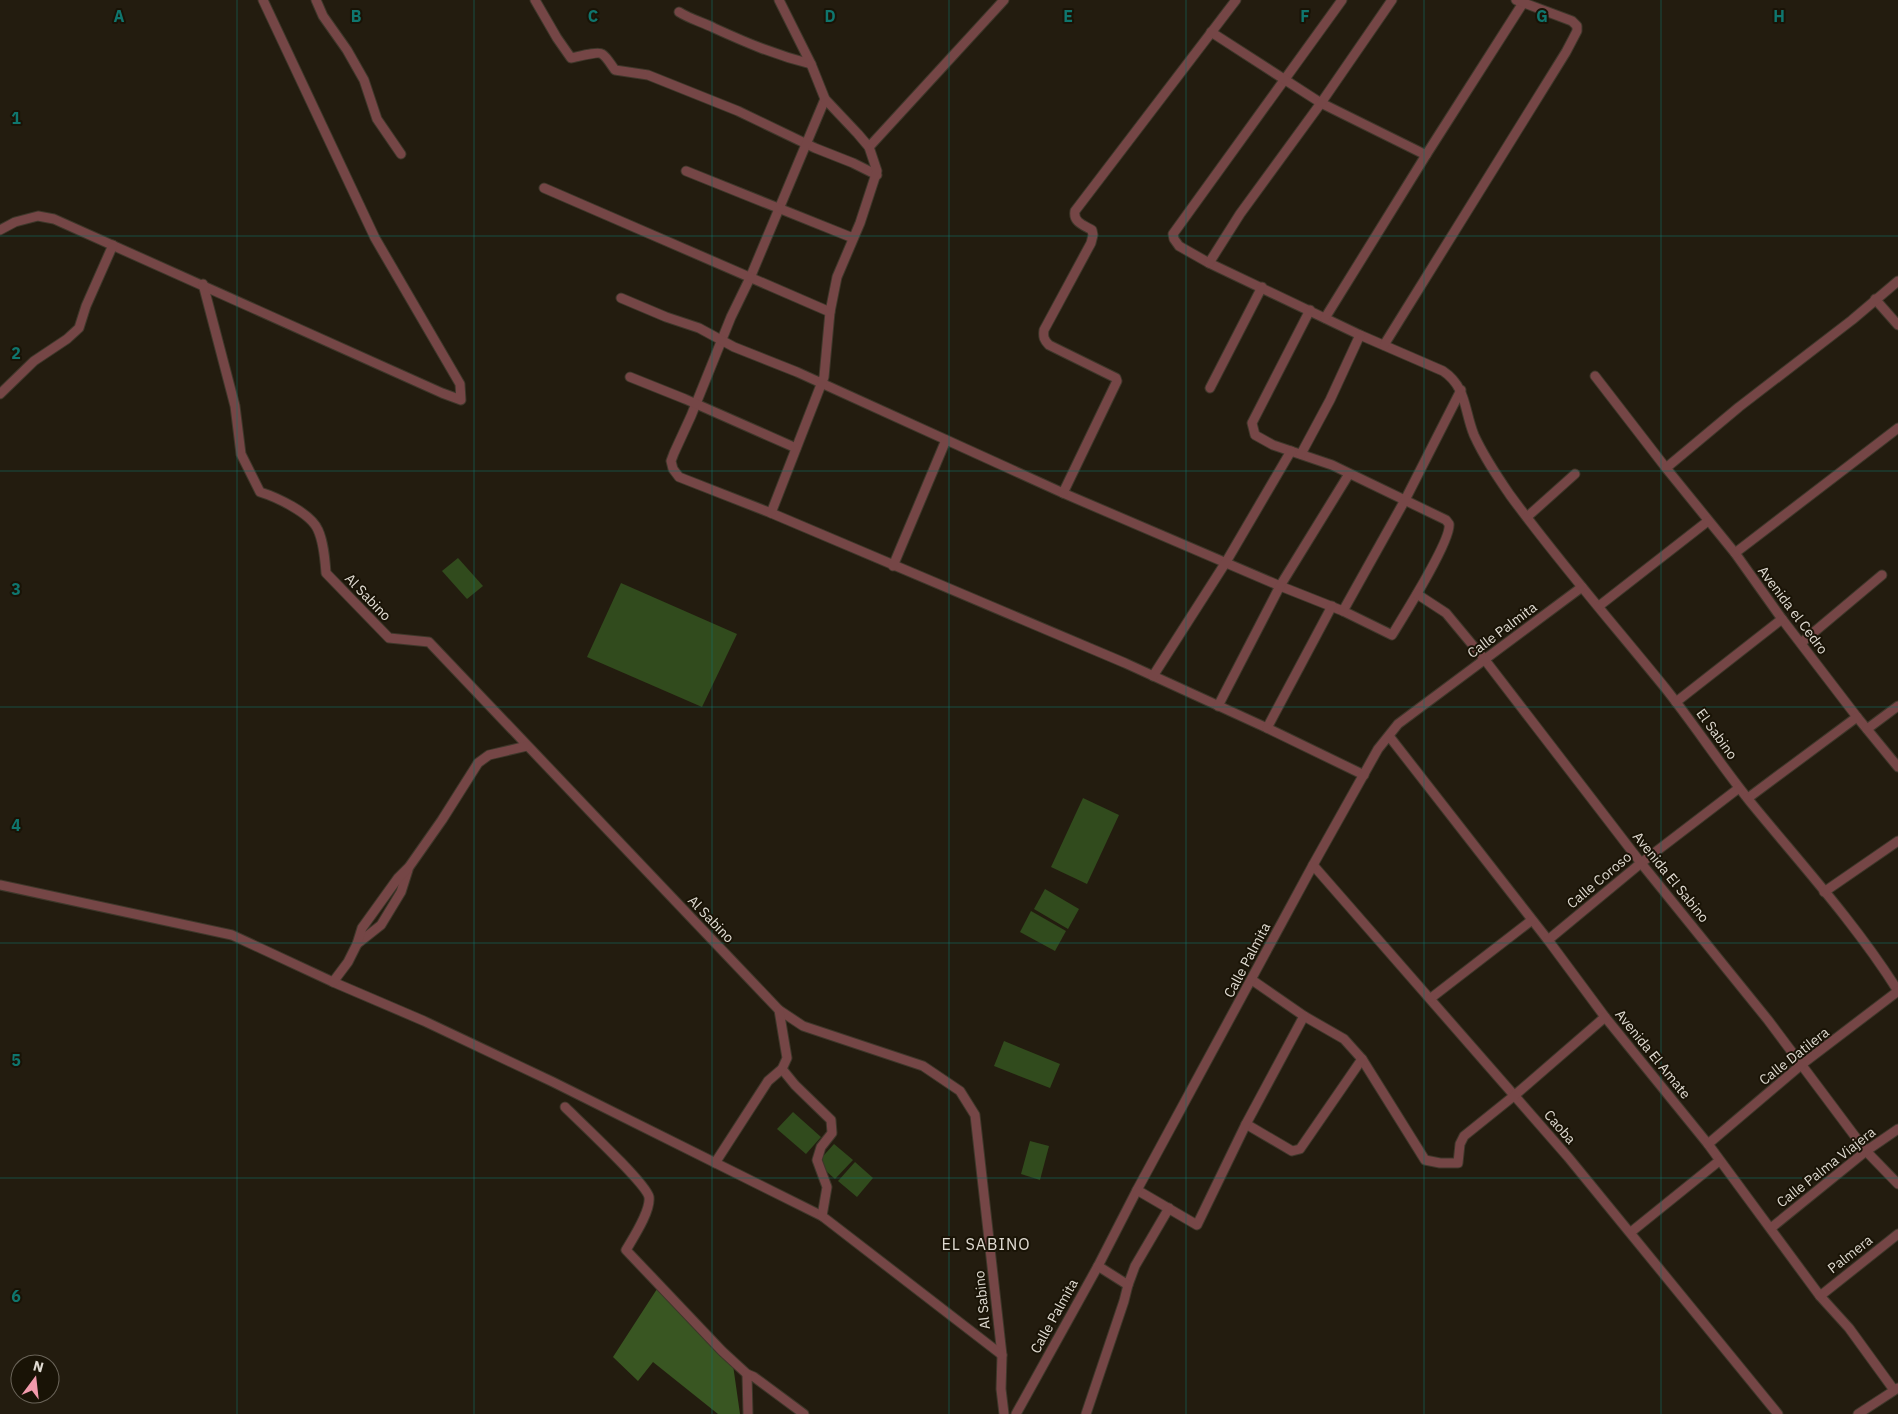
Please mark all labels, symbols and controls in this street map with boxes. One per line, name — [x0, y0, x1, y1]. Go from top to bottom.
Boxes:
text: A — [114, 6, 125, 26]
text: B — [351, 6, 362, 26]
text: C — [588, 6, 598, 26]
text: D — [824, 6, 836, 26]
text: E — [1063, 6, 1073, 26]
text: F — [1300, 6, 1310, 26]
text: G — [1536, 6, 1548, 26]
text: H — [1773, 6, 1785, 26]
text: 1 — [11, 108, 21, 128]
text: 2 — [11, 343, 21, 363]
street label: Avenida el Cedro — [1754, 562, 1832, 658]
street label: Al Sabino — [341, 569, 395, 625]
text: 3 — [11, 579, 21, 599]
street label: Calle Palmita — [1464, 598, 1541, 662]
street label: El Sabino — [1693, 705, 1742, 763]
text: 4 — [11, 815, 21, 835]
street label: Avenida El Sabino — [1629, 828, 1713, 926]
street label: Calle Coroso — [1563, 848, 1635, 912]
street label: Al Sabino — [684, 891, 738, 947]
street label: Calle Palmita — [1220, 919, 1275, 1001]
street label: Avenida El Amate — [1611, 1006, 1695, 1103]
street label: Calle Datilera — [1755, 1023, 1833, 1089]
text: 5 — [11, 1050, 21, 1070]
street label: Caoba — [1540, 1106, 1580, 1148]
street label: Calle Palma Viajera — [1773, 1122, 1879, 1211]
street label: Palmera — [1824, 1231, 1876, 1277]
district label: EL SABINO — [941, 1234, 1031, 1254]
street label: Al Sabino — [970, 1270, 994, 1330]
street label: Calle Palmita — [1026, 1275, 1082, 1356]
text: 6 — [11, 1286, 21, 1306]
north arrow — [10, 1354, 60, 1404]
text: N — [31, 1356, 46, 1376]

